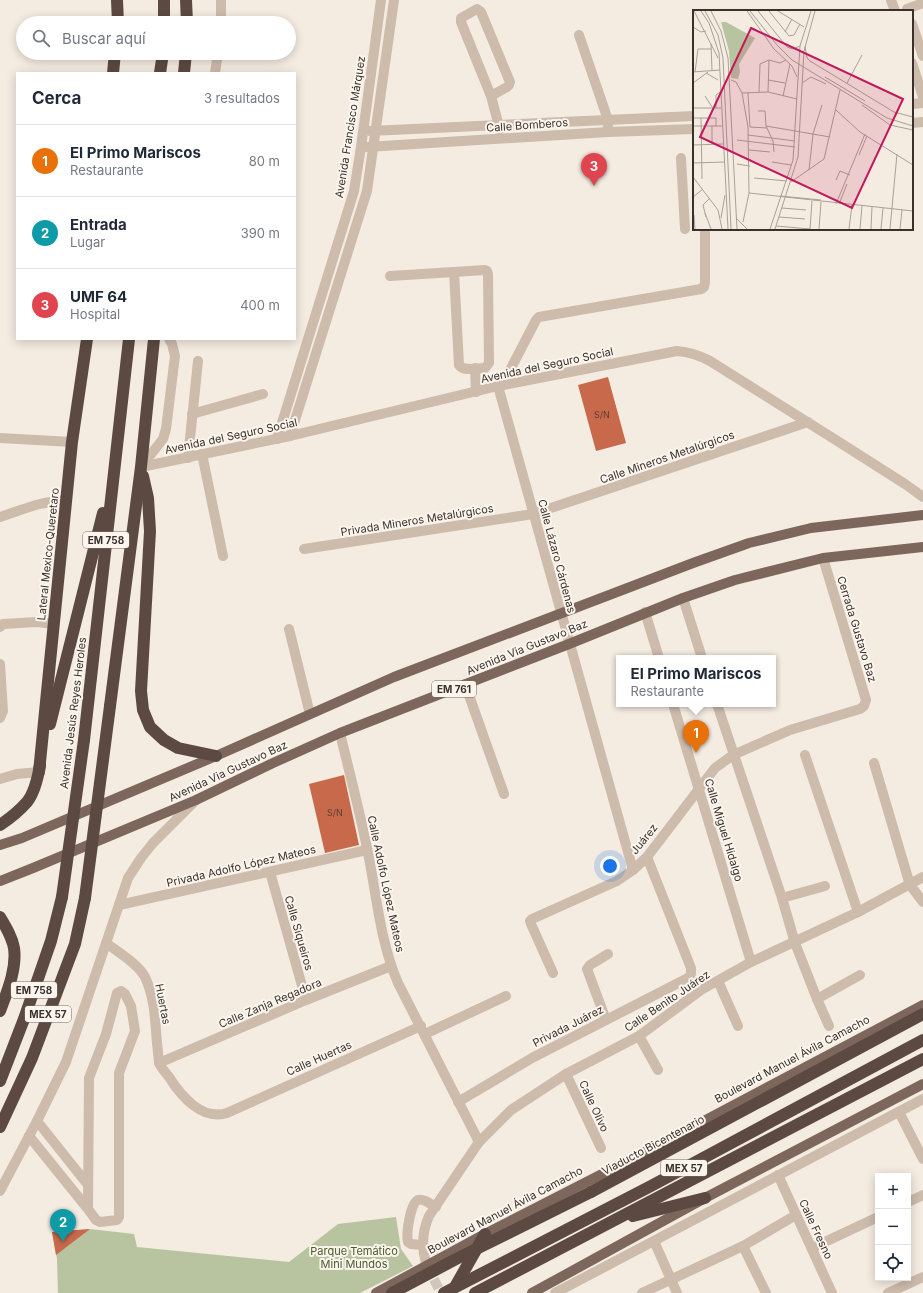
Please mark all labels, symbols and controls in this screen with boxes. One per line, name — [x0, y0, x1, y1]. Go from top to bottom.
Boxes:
inset map — [693, 10, 913, 230]
search box — [16, 16, 296, 60]
icon: search — [30, 27, 52, 49]
text: Buscar aquí — [62, 29, 146, 48]
street label: Avenida Francisco Márquez — [332, 55, 368, 199]
text: Cerca — [32, 88, 81, 108]
text: 3 resultados — [204, 90, 280, 106]
street label: Calle Bomberos — [486, 115, 569, 135]
text: El Primo Mariscos — [70, 143, 201, 162]
text: 1 — [42, 153, 48, 169]
text: 80 m — [249, 153, 280, 169]
pin: 3 — [581, 153, 607, 186]
text: Restaurante — [70, 162, 144, 178]
text: Entrada — [70, 215, 127, 234]
text: 2 — [41, 225, 49, 241]
text: 390 m — [241, 225, 280, 241]
text: Lugar — [70, 234, 105, 250]
text: UMF 64 — [70, 287, 127, 306]
text: 3 — [41, 297, 49, 313]
text: 400 m — [240, 297, 280, 313]
text: Hospital — [70, 306, 120, 322]
street label: Avenida del Seguro Social — [479, 344, 615, 386]
house number: S/N — [594, 409, 610, 420]
street label: Avenida del Seguro Social — [163, 415, 299, 457]
street label: Calle Mineros Metalúrgicos — [598, 427, 736, 487]
street label: Lateral Mexico-Queretaro — [34, 487, 62, 621]
street label: Calle Lázaro Cárdenas — [535, 498, 579, 615]
street label: Privada Mineros Metalúrgicos — [340, 501, 495, 539]
road number: EM 758 — [83, 532, 129, 548]
street label: Cerrada Gustavo Baz — [834, 574, 880, 684]
street label: Avenida Via Gustavo Baz — [464, 616, 590, 678]
street label: Avenida Jesús Reyes Heroles — [57, 636, 89, 790]
popup — [616, 655, 776, 707]
text: El Primo Mariscos — [631, 664, 761, 683]
road number: EM 761 — [432, 681, 476, 697]
text: Restaurante — [631, 683, 704, 699]
pin: 1 — [683, 720, 709, 753]
street label: Avenida Via Gustavo Baz — [166, 737, 290, 805]
street label: Calle Miguel Hidalgo — [702, 777, 746, 884]
house number: S/N — [327, 807, 343, 818]
street label: Calle Adolfo López Mateos — [365, 814, 407, 954]
street label: Juárez — [627, 821, 661, 857]
street label: Privada Adolfo López Mateos — [165, 842, 317, 890]
your location — [600, 856, 620, 876]
street label: Calle Siqueiros — [282, 894, 316, 972]
street label: Calle Benito Juárez — [622, 967, 712, 1035]
street label: Calle Zanja Regadora — [216, 975, 324, 1031]
road number: EM 758 — [11, 982, 57, 998]
street label: Huertas — [152, 983, 174, 1026]
street label: Privada Juárez — [530, 1002, 606, 1050]
road number: MEX 57 — [25, 1006, 71, 1022]
street label: Boulevard Manuel Ávila Camacho — [712, 1012, 872, 1106]
street label: Calle Huertas — [284, 1037, 354, 1079]
street label: Calle Olivo — [576, 1078, 612, 1134]
street label: Viaducto Bicentenario — [599, 1112, 707, 1178]
road number: MEX 57 — [661, 1160, 707, 1176]
street label: Boulevard Manuel Ávila Camacho — [425, 1163, 585, 1257]
map controls — [875, 1173, 911, 1281]
button: + — [875, 1173, 911, 1209]
street label: Calle Fresno — [796, 1197, 836, 1262]
pin: 2 — [50, 1209, 76, 1242]
button: − — [875, 1209, 911, 1245]
park label: Parque Temático Mini Mundos — [310, 1244, 398, 1271]
button: locate — [875, 1245, 911, 1281]

